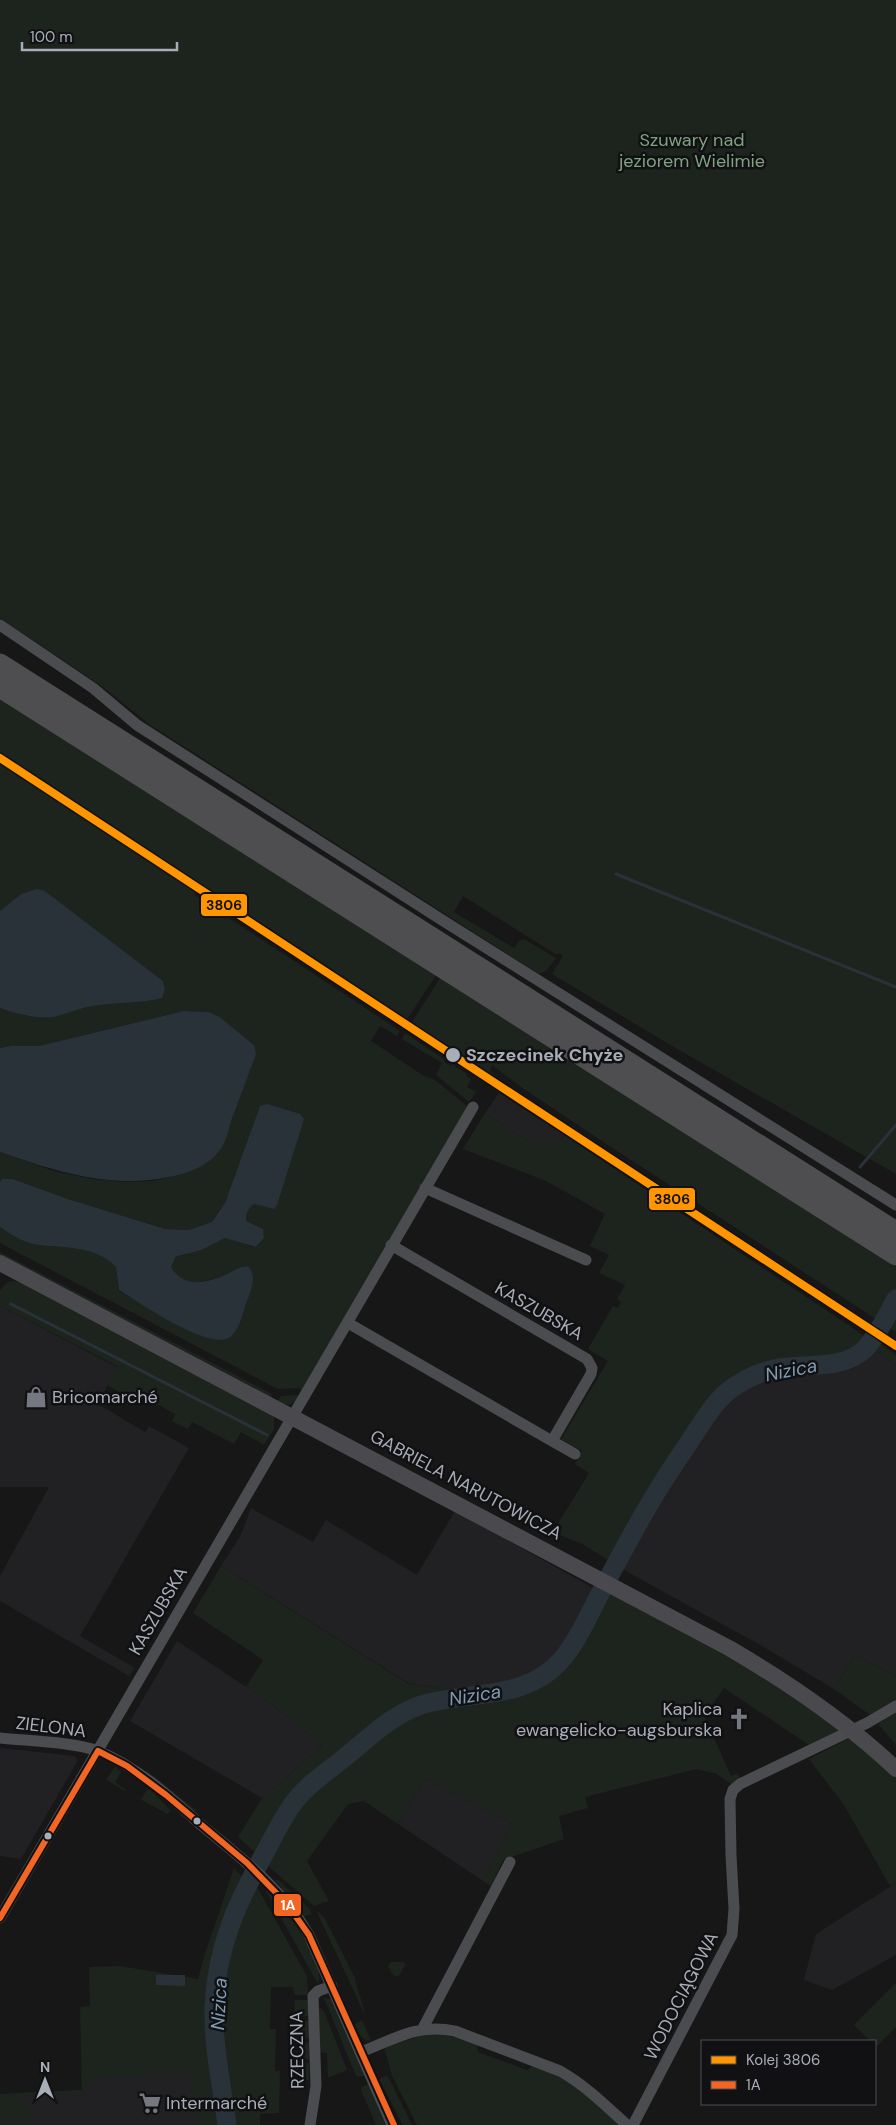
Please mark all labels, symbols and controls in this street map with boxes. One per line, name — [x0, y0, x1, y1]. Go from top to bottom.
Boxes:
scale bar — [22, 20, 178, 52]
text: 100 m — [30, 27, 73, 47]
park label: Szuwary nad jeziorem Wielimie — [618, 128, 765, 173]
line badge: 3806 — [200, 893, 248, 917]
text: 3806 — [206, 896, 242, 914]
place label: Szczecinek Chyże — [466, 1043, 623, 1067]
marker: Szczecinek Chyże — [444, 1046, 462, 1064]
line badge: 3806 — [648, 1187, 696, 1211]
text: 3806 — [654, 1190, 690, 1208]
street label: KASZUBSKA — [490, 1276, 588, 1346]
water label: Nizica — [763, 1353, 819, 1387]
shop icon: Bricomarché — [23, 1384, 49, 1410]
place label: Bricomarché — [52, 1385, 158, 1409]
street label: GABRIELA NARUTOWICZA — [366, 1424, 566, 1546]
street label: KASZUBSKA — [123, 1562, 193, 1660]
water label: Nizica — [447, 1679, 503, 1711]
place label: Kaplica ewangelicko-augsburska — [516, 1697, 722, 1742]
church icon: Kaplica ewangelicko-augsburska — [726, 1706, 752, 1732]
street label: ZIELONA — [14, 1711, 88, 1743]
unlabelled marker — [192, 1816, 202, 1826]
unlabelled marker — [43, 1831, 53, 1841]
line badge: 1A — [273, 1893, 302, 1917]
text: 1A — [280, 1896, 296, 1914]
street label: WODOCIĄGOWA — [638, 1928, 724, 2064]
water label: Nizica — [205, 1977, 233, 2031]
street label: RZECZNA — [284, 2011, 310, 2089]
legend — [701, 2040, 876, 2105]
text: Kolej 3806 — [746, 2050, 820, 2070]
north arrow — [20, 2055, 70, 2105]
text: N — [40, 2058, 50, 2076]
text: 1A — [746, 2075, 761, 2095]
supermarket icon: Intermarché — [137, 2090, 163, 2116]
place label: Intermarché — [166, 2091, 267, 2115]

